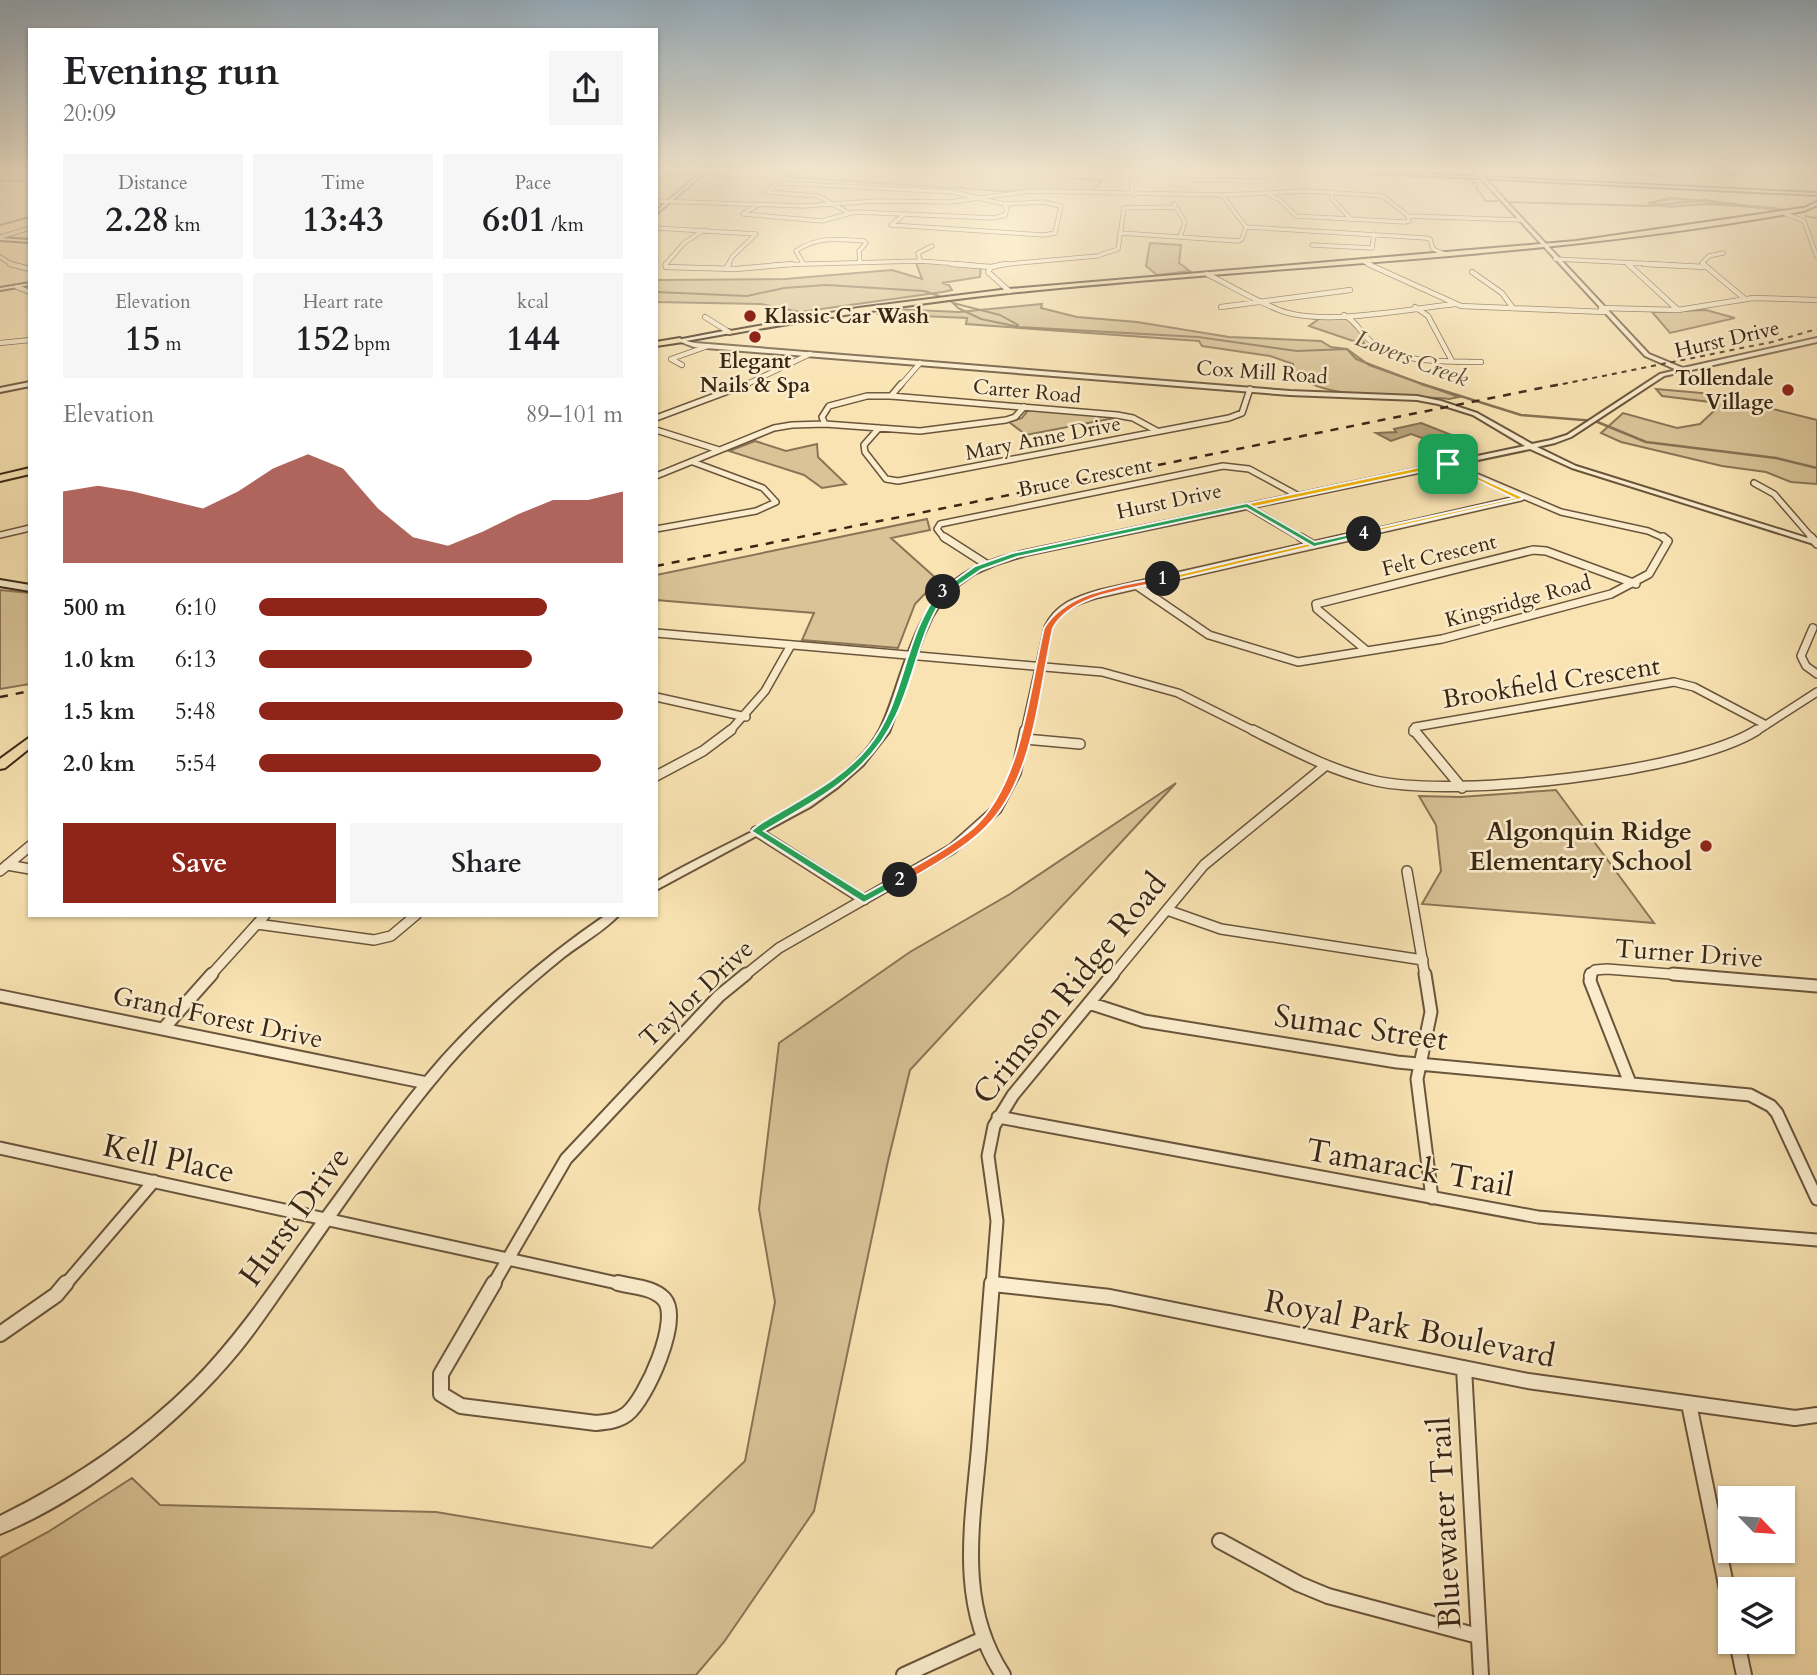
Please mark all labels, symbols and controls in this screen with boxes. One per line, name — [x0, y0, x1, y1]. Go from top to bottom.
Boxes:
text: Evening run — [63, 46, 279, 98]
button: share — [549, 51, 623, 125]
text: 20:09 — [63, 98, 116, 129]
text: Distance — [118, 170, 188, 196]
text: Time — [321, 170, 365, 196]
text: Pace — [515, 170, 551, 196]
text: 2.28 — [105, 196, 169, 244]
text: 13:43 — [302, 196, 384, 244]
text: 6:01 — [482, 196, 546, 244]
text: km — [169, 212, 201, 238]
text: /km — [546, 212, 584, 238]
text: Elevation — [115, 289, 191, 315]
text: Heart rate — [303, 289, 383, 315]
text: kcal — [517, 289, 549, 315]
place label: Klassic Car Wash — [764, 302, 929, 331]
marker: Klassic Car Wash — [742, 308, 758, 324]
street label: Hurst Drive — [1672, 313, 1782, 366]
text: 15 — [124, 315, 160, 363]
text: 152 — [295, 315, 349, 363]
text: 144 — [506, 315, 560, 363]
water label: Lovers Creek — [1351, 323, 1474, 395]
marker: Elegant Nails & Spa — [747, 329, 763, 345]
text: m — [160, 331, 182, 357]
text: bpm — [349, 331, 391, 357]
place label: Elegant Nails & Spa — [700, 347, 811, 400]
street label: Cox Mill Road — [1195, 353, 1329, 392]
place label: Tollendale Village — [1675, 364, 1774, 417]
street label: Carter Road — [972, 372, 1082, 411]
marker: Tollendale Village — [1780, 382, 1796, 398]
text: Elevation — [63, 399, 154, 430]
text: 89–101 m — [526, 399, 623, 430]
street label: Mary Anne Drive — [963, 409, 1123, 468]
pin — [1418, 434, 1478, 494]
icon: arrive — [1429, 445, 1467, 483]
street label: Bruce Crescent — [1015, 450, 1155, 505]
street label: Hurst Drive — [1114, 476, 1224, 527]
pin: 4 — [1346, 516, 1382, 552]
text: 4 — [1359, 520, 1368, 546]
street label: Felt Crescent — [1379, 527, 1500, 584]
pin: 1 — [1146, 562, 1180, 596]
text: 1 — [1158, 565, 1167, 591]
street label: Kingsridge Road — [1442, 568, 1594, 635]
pin: 3 — [926, 574, 960, 610]
text: 3 — [938, 578, 947, 604]
text: 500 m — [63, 592, 126, 623]
text: 6:10 — [175, 592, 216, 623]
text: 1.0 km — [63, 644, 135, 675]
text: 6:13 — [175, 644, 216, 675]
street label: Brookfield Crescent — [1440, 648, 1662, 717]
text: 1.5 km — [63, 696, 135, 727]
text: 5:48 — [175, 696, 216, 727]
text: 2.0 km — [63, 748, 135, 779]
text: 5:54 — [175, 748, 216, 779]
place label: Algonquin Ridge Elementary School — [1469, 814, 1692, 879]
button: Save — [63, 823, 336, 903]
button: Share — [350, 823, 623, 903]
marker: Algonquin Ridge Elementary School — [1698, 838, 1714, 854]
pin: 2 — [883, 862, 918, 898]
street label: Crimson Ridge Road — [963, 863, 1177, 1114]
text: 2 — [895, 866, 904, 892]
street label: Taylor Drive — [632, 931, 761, 1055]
street label: Turner Drive — [1614, 931, 1764, 976]
street label: Grand Forest Drive — [110, 978, 326, 1057]
street label: Sumac Street — [1271, 994, 1450, 1062]
street label: Kell Place — [99, 1124, 239, 1194]
street label: Tamarack Trail — [1303, 1128, 1517, 1208]
street label: Hurst Drive — [229, 1138, 360, 1295]
street label: Royal Park Boulevard — [1261, 1279, 1559, 1379]
street label: Bluewater Trail — [1417, 1416, 1473, 1630]
north arrow — [1718, 1486, 1796, 1563]
map controls — [1718, 1486, 1795, 1654]
button: layers — [1718, 1577, 1795, 1654]

